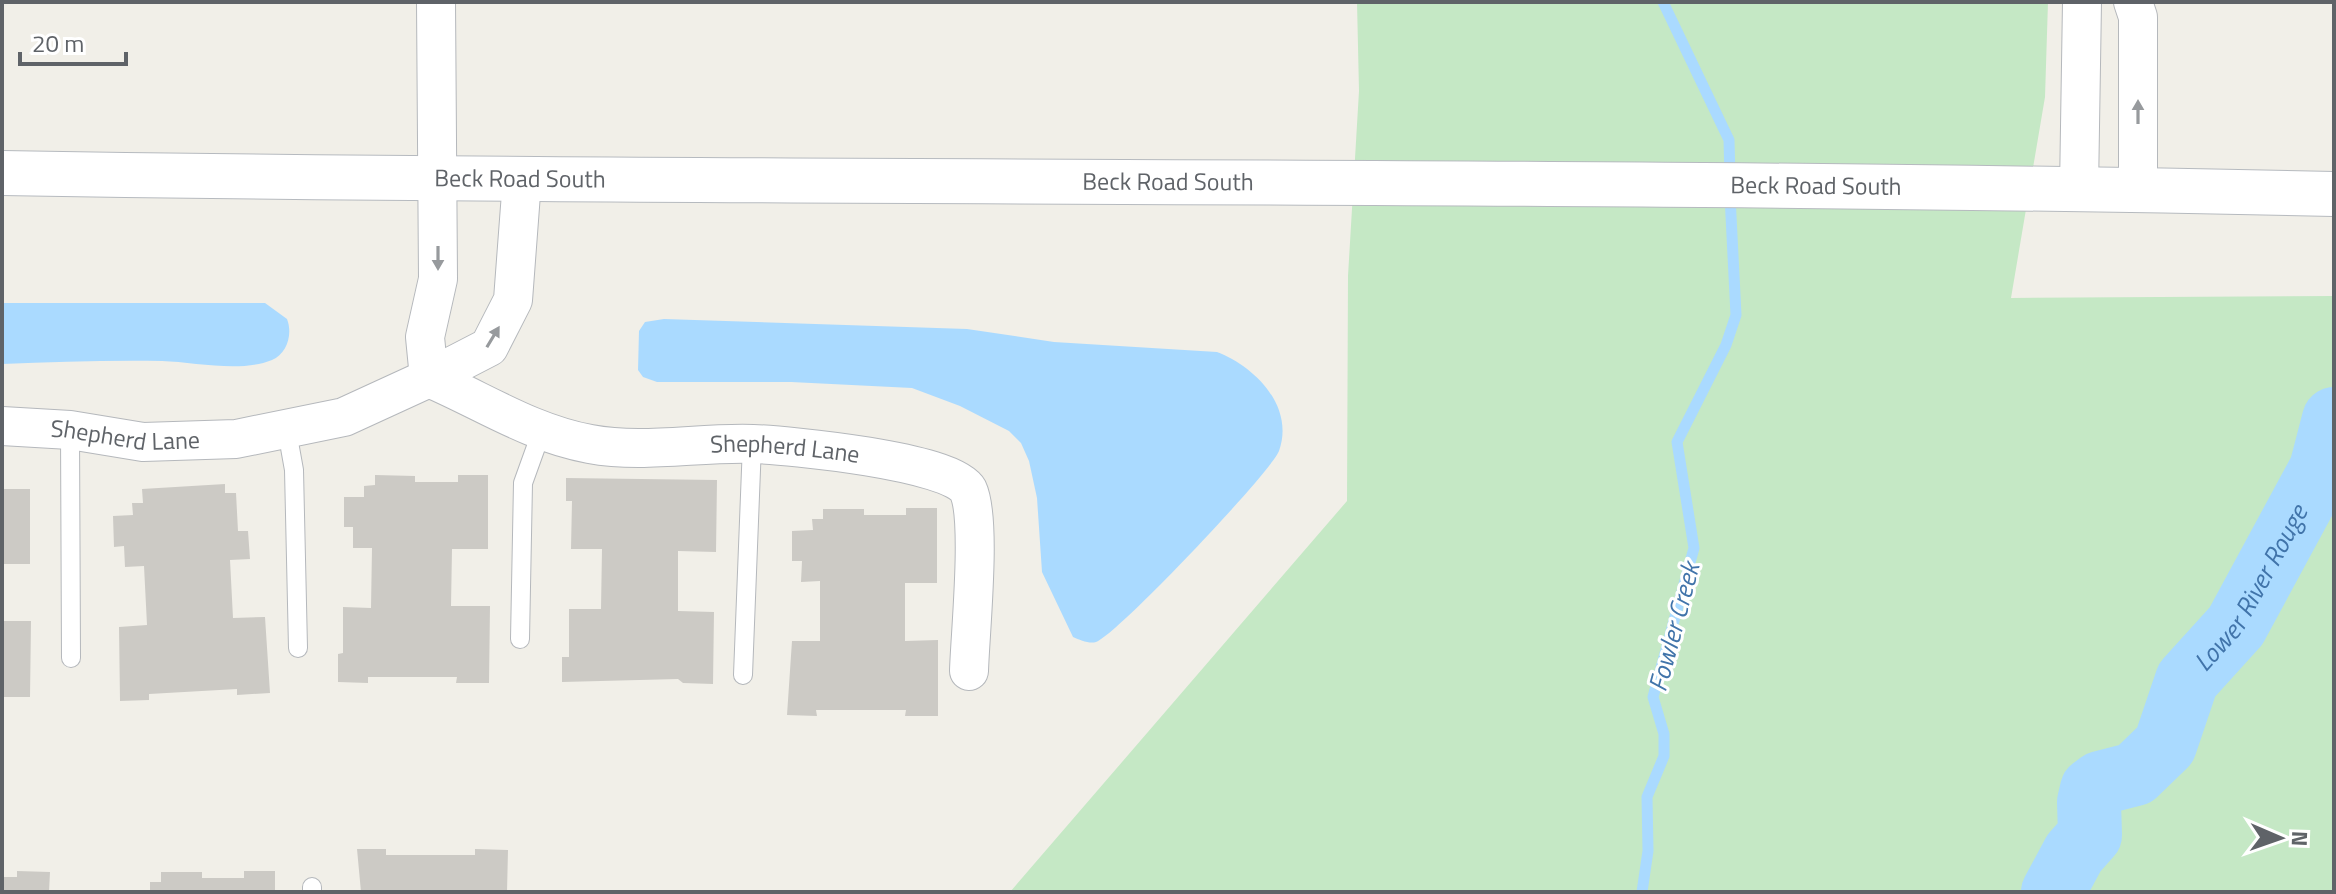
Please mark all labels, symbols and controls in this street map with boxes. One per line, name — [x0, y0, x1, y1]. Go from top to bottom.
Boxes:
scale bar — [20, 16, 126, 66]
text: 20 m — [32, 25, 84, 61]
one-way arrow — [2132, 99, 2144, 124]
street label: Beck Road South — [434, 159, 606, 197]
street label: Beck Road South — [1082, 163, 1254, 199]
street label: Beck Road South — [1730, 166, 1902, 204]
one-way arrow — [432, 246, 444, 271]
one-way arrow — [486, 326, 500, 348]
street label: Shepherd Lane — [50, 410, 201, 459]
street label: Shepherd Lane — [709, 425, 862, 472]
water label: Lower River Rouge — [2184, 496, 2318, 680]
water label: Fowler Creek — [1638, 555, 1710, 696]
north arrow — [2240, 798, 2320, 878]
text: N — [2283, 830, 2317, 847]

